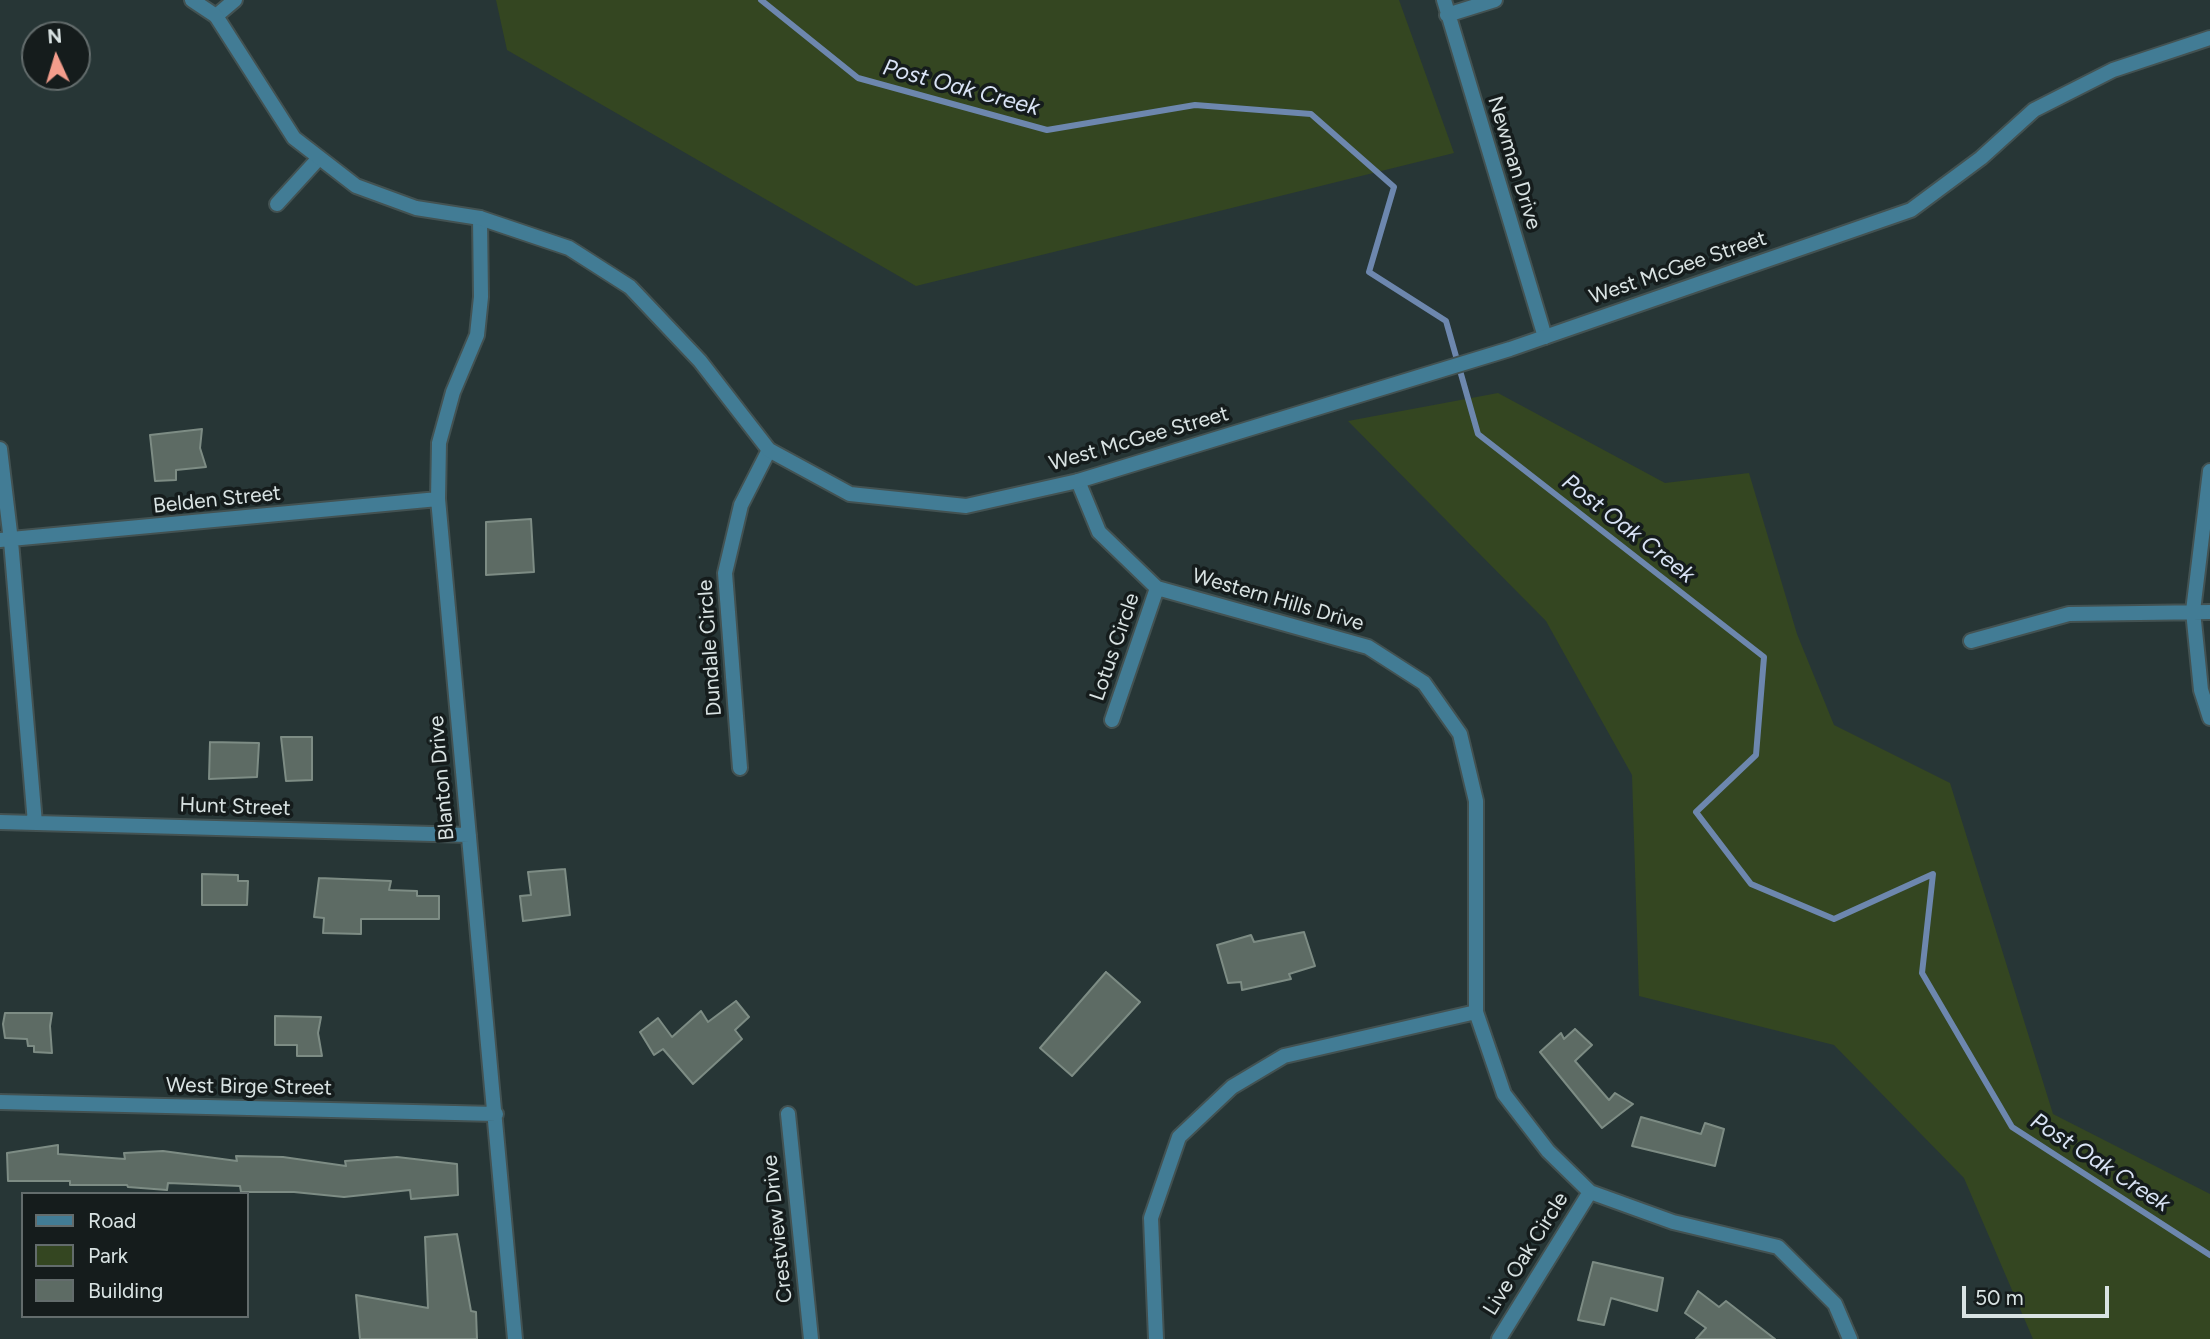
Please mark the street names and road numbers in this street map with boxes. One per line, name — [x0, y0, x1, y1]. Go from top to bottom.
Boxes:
street label: Newman Drive — [1482, 93, 1546, 233]
street label: West McGee Street — [1586, 226, 1770, 310]
street label: West McGee Street — [1046, 401, 1232, 477]
street label: Belden Street — [152, 481, 282, 519]
street label: Western Hills Drive — [1189, 563, 1367, 637]
street label: Dundale Circle — [693, 579, 727, 717]
street label: Lotus Circle — [1085, 590, 1145, 704]
street label: Blanton Drive — [424, 714, 460, 842]
street label: Hunt Street — [179, 792, 291, 822]
street label: West Birge Street — [166, 1073, 332, 1101]
street label: Crestview Drive — [758, 1154, 798, 1304]
street label: Live Oak Circle — [1478, 1188, 1574, 1320]

